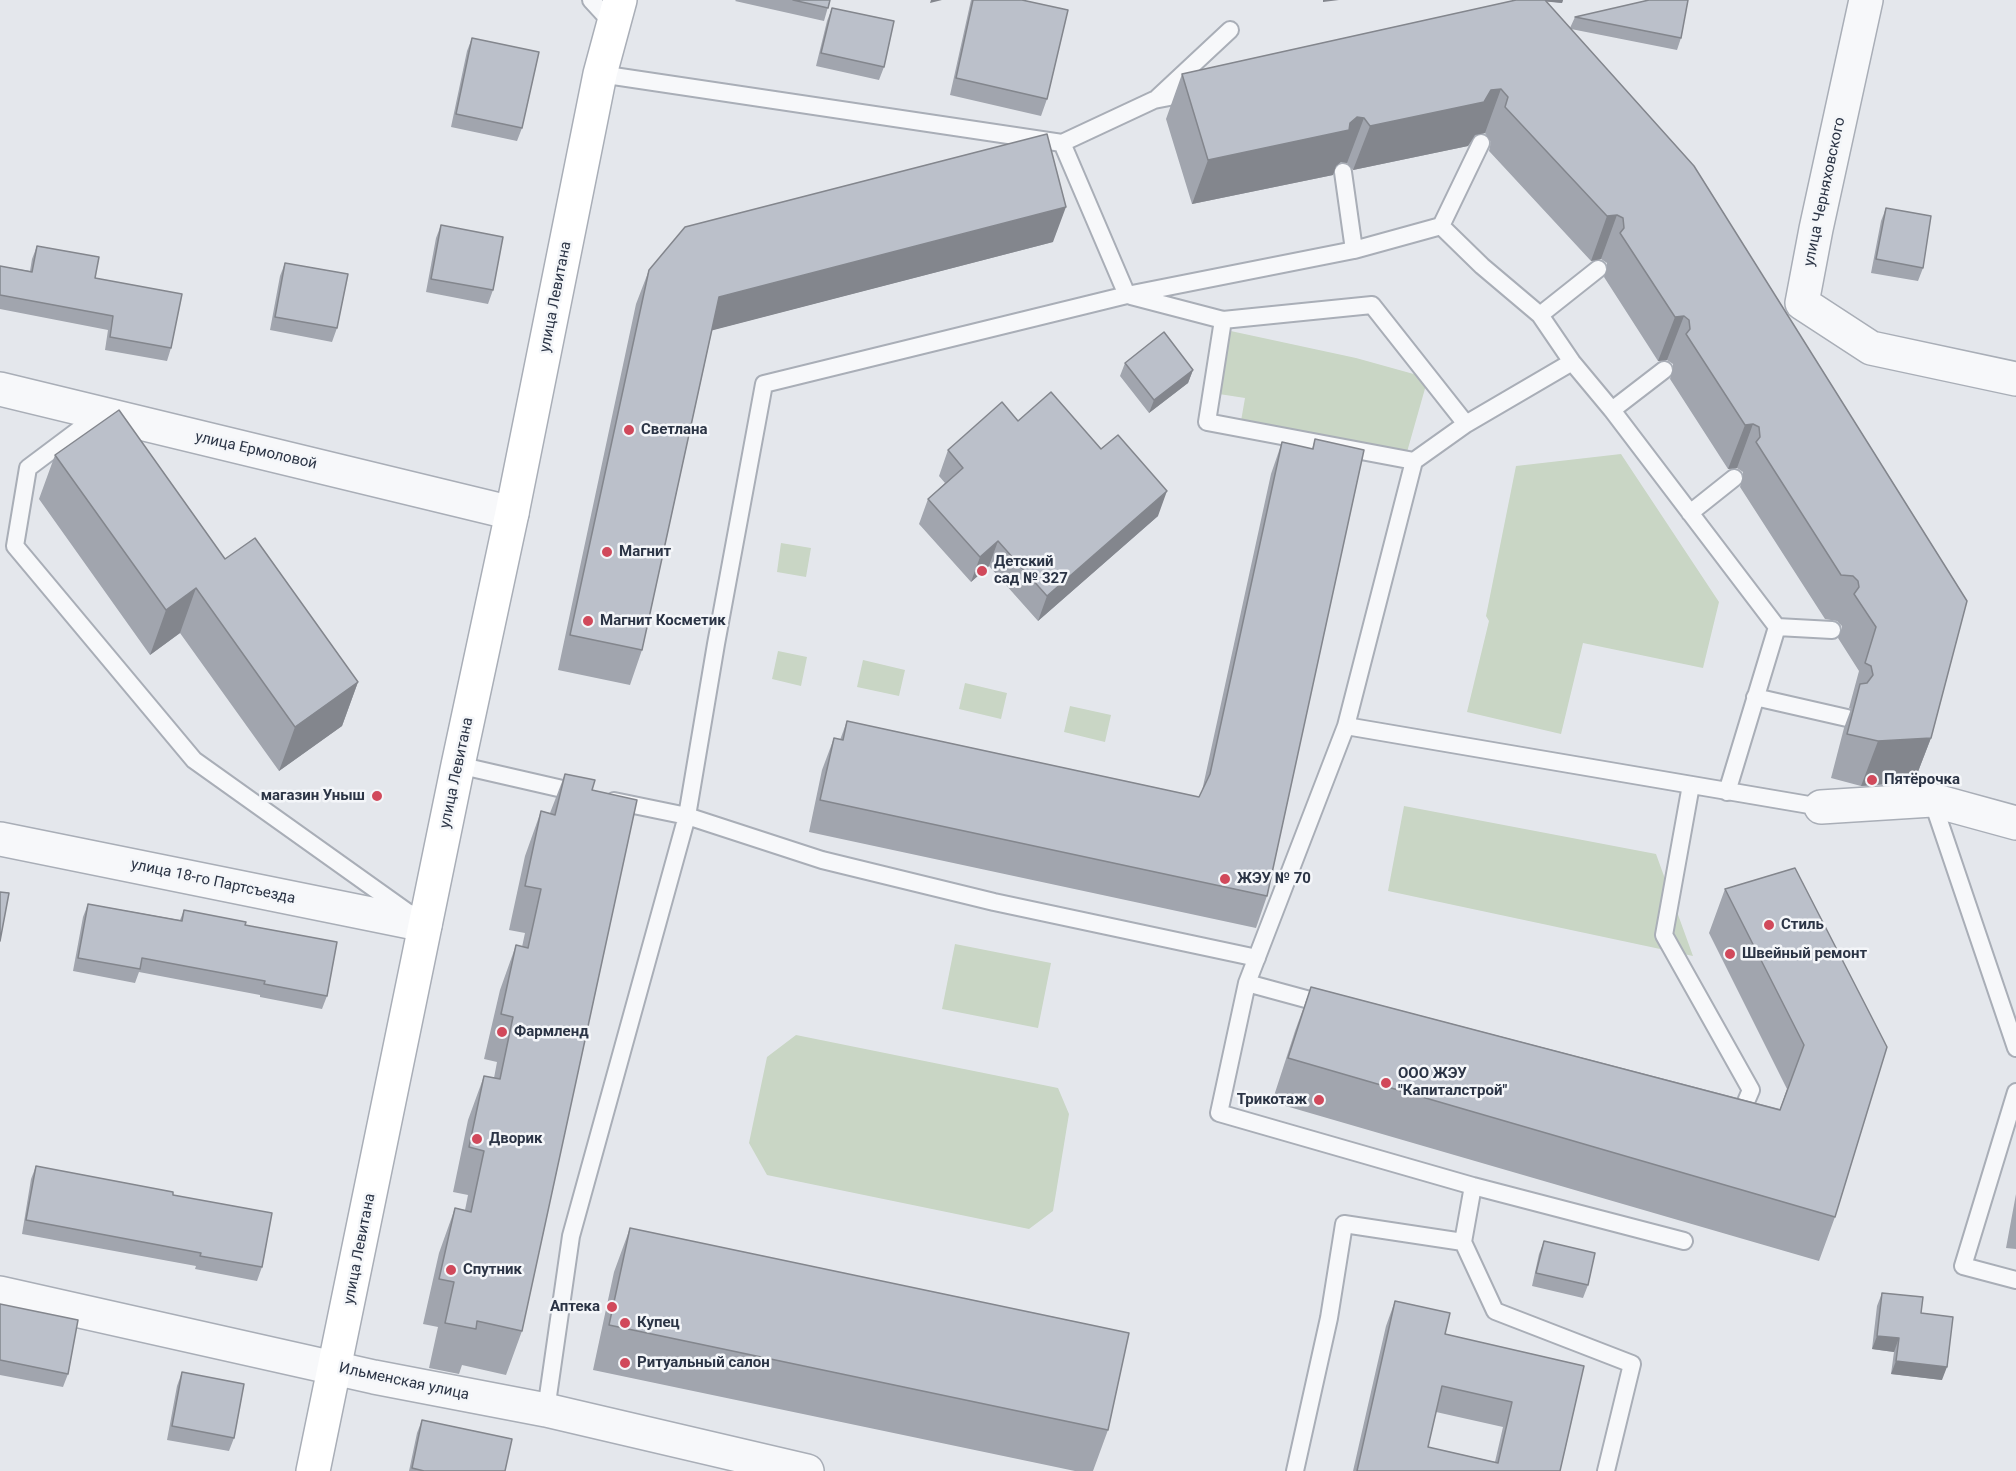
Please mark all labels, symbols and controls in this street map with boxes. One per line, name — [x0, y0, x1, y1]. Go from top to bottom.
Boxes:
street label: улица Черняховского — [1800, 116, 1850, 268]
street label: улица Левитана — [536, 240, 576, 354]
place label: Светлана — [641, 421, 708, 439]
marker: Светлана — [622, 423, 636, 437]
street label: улица Ермоловой — [193, 428, 319, 474]
place label: Магнит — [619, 543, 671, 561]
marker: Магнит — [600, 545, 614, 559]
place label: Детский сад № 327 — [994, 553, 1068, 588]
marker: Детский сад № 327 — [975, 564, 989, 578]
place label: Магнит Косметик — [600, 612, 726, 630]
marker: Магнит Косметик — [581, 614, 595, 628]
street label: улица Левитана — [436, 716, 478, 830]
place label: Пятёрочка — [1884, 771, 1960, 789]
marker: Пятёрочка — [1865, 773, 1879, 787]
place label: магазин Уныш — [261, 787, 365, 805]
marker: магазин Уныш — [370, 789, 384, 803]
street label: улица 18-го Партсъезда — [129, 856, 297, 908]
place label: ЖЭУ № 70 — [1237, 870, 1311, 888]
marker: ЖЭУ № 70 — [1218, 872, 1232, 886]
place label: Стиль — [1781, 916, 1824, 934]
marker: Стиль — [1762, 918, 1776, 932]
place label: Швейный ремонт — [1742, 945, 1867, 963]
marker: Швейный ремонт — [1723, 947, 1737, 961]
place label: Фармленд — [514, 1023, 589, 1041]
marker: Фармленд — [495, 1025, 509, 1039]
place label: ООО ЖЭУ "Капиталстрой" — [1398, 1065, 1507, 1100]
marker: ООО ЖЭУ "Капиталстрой" — [1379, 1076, 1393, 1090]
place label: Трикотаж — [1237, 1091, 1307, 1109]
marker: Трикотаж — [1312, 1093, 1326, 1107]
place label: Дворик — [489, 1130, 542, 1148]
marker: Дворик — [470, 1132, 484, 1146]
street label: улица Левитана — [340, 1192, 380, 1306]
place label: Спутник — [463, 1261, 522, 1279]
marker: Спутник — [444, 1263, 458, 1277]
place label: Аптека — [550, 1298, 600, 1316]
marker: Аптека — [605, 1300, 619, 1314]
place label: Купец — [637, 1314, 680, 1332]
marker: Купец — [618, 1316, 632, 1330]
place label: Ритуальный салон — [637, 1354, 770, 1372]
marker: Ритуальный салон — [618, 1356, 632, 1370]
street label: Ильменская улица — [337, 1359, 471, 1405]

